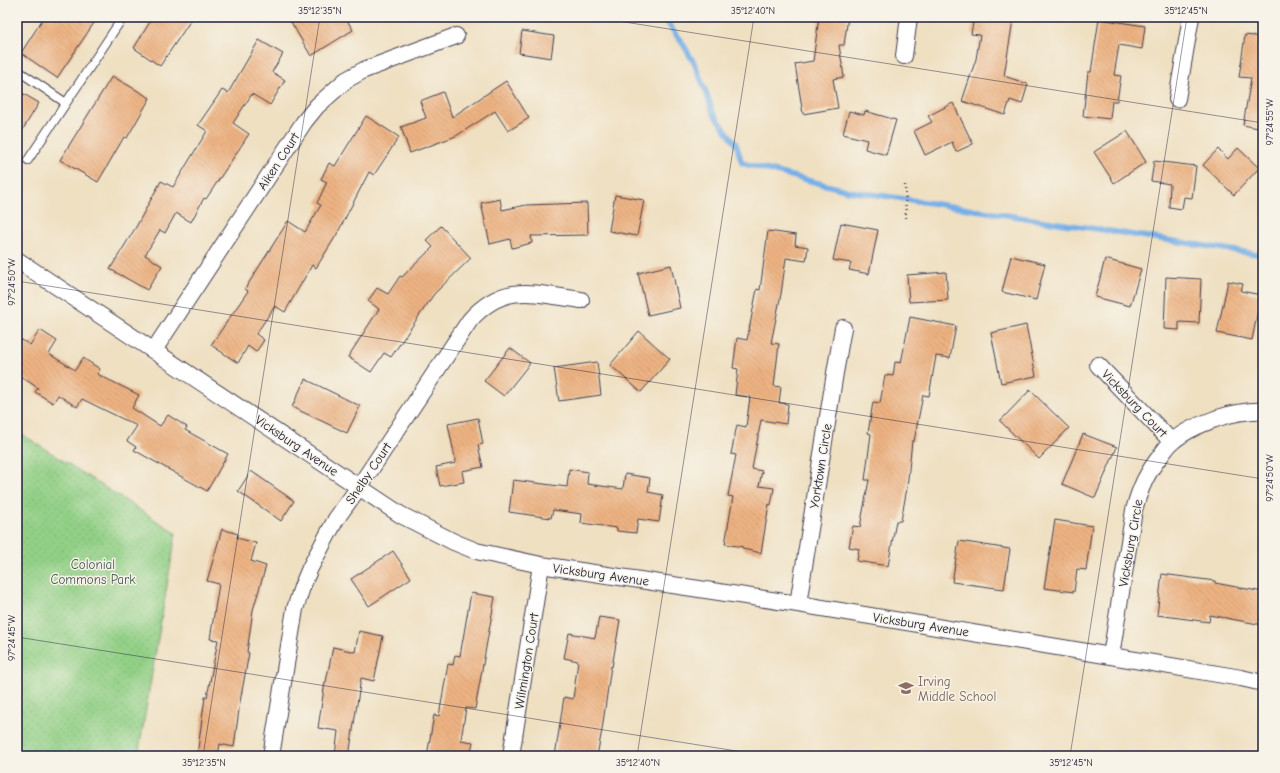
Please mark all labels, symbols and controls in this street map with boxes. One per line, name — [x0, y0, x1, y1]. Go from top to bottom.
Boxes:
text: 35°12'35"N — [298, 5, 342, 17]
text: 35°12'40"N — [731, 5, 775, 17]
text: 35°12'45"N — [1164, 5, 1208, 17]
text: 97°24'55"W — [1264, 98, 1276, 145]
street label: Aiken Court — [254, 129, 303, 193]
text: 97°24'50"W — [6, 258, 18, 306]
street label: Vicksburg Court — [1099, 367, 1171, 441]
street label: Vicksburg Avenue — [252, 412, 342, 479]
street label: Yorktown Circle — [806, 422, 835, 510]
street label: Shelby Court — [342, 439, 395, 507]
text: 97°24'50"W — [1264, 454, 1276, 502]
street label: Vicksburg Circle — [1115, 498, 1146, 588]
park label: Colonial Commons Park — [50, 557, 136, 587]
street label: Vicksburg Avenue — [552, 560, 651, 589]
street label: Vicksburg Avenue — [872, 609, 971, 640]
street label: Wilmington Court — [512, 611, 542, 710]
text: 97°24'45"W — [6, 615, 18, 661]
place label: Irving Middle School — [918, 674, 996, 704]
school or university icon: Irving Middle School — [897, 679, 915, 697]
text: 35°12'35"N — [182, 757, 226, 769]
text: 35°12'40"N — [616, 757, 660, 769]
text: 35°12'45"N — [1049, 757, 1093, 769]

